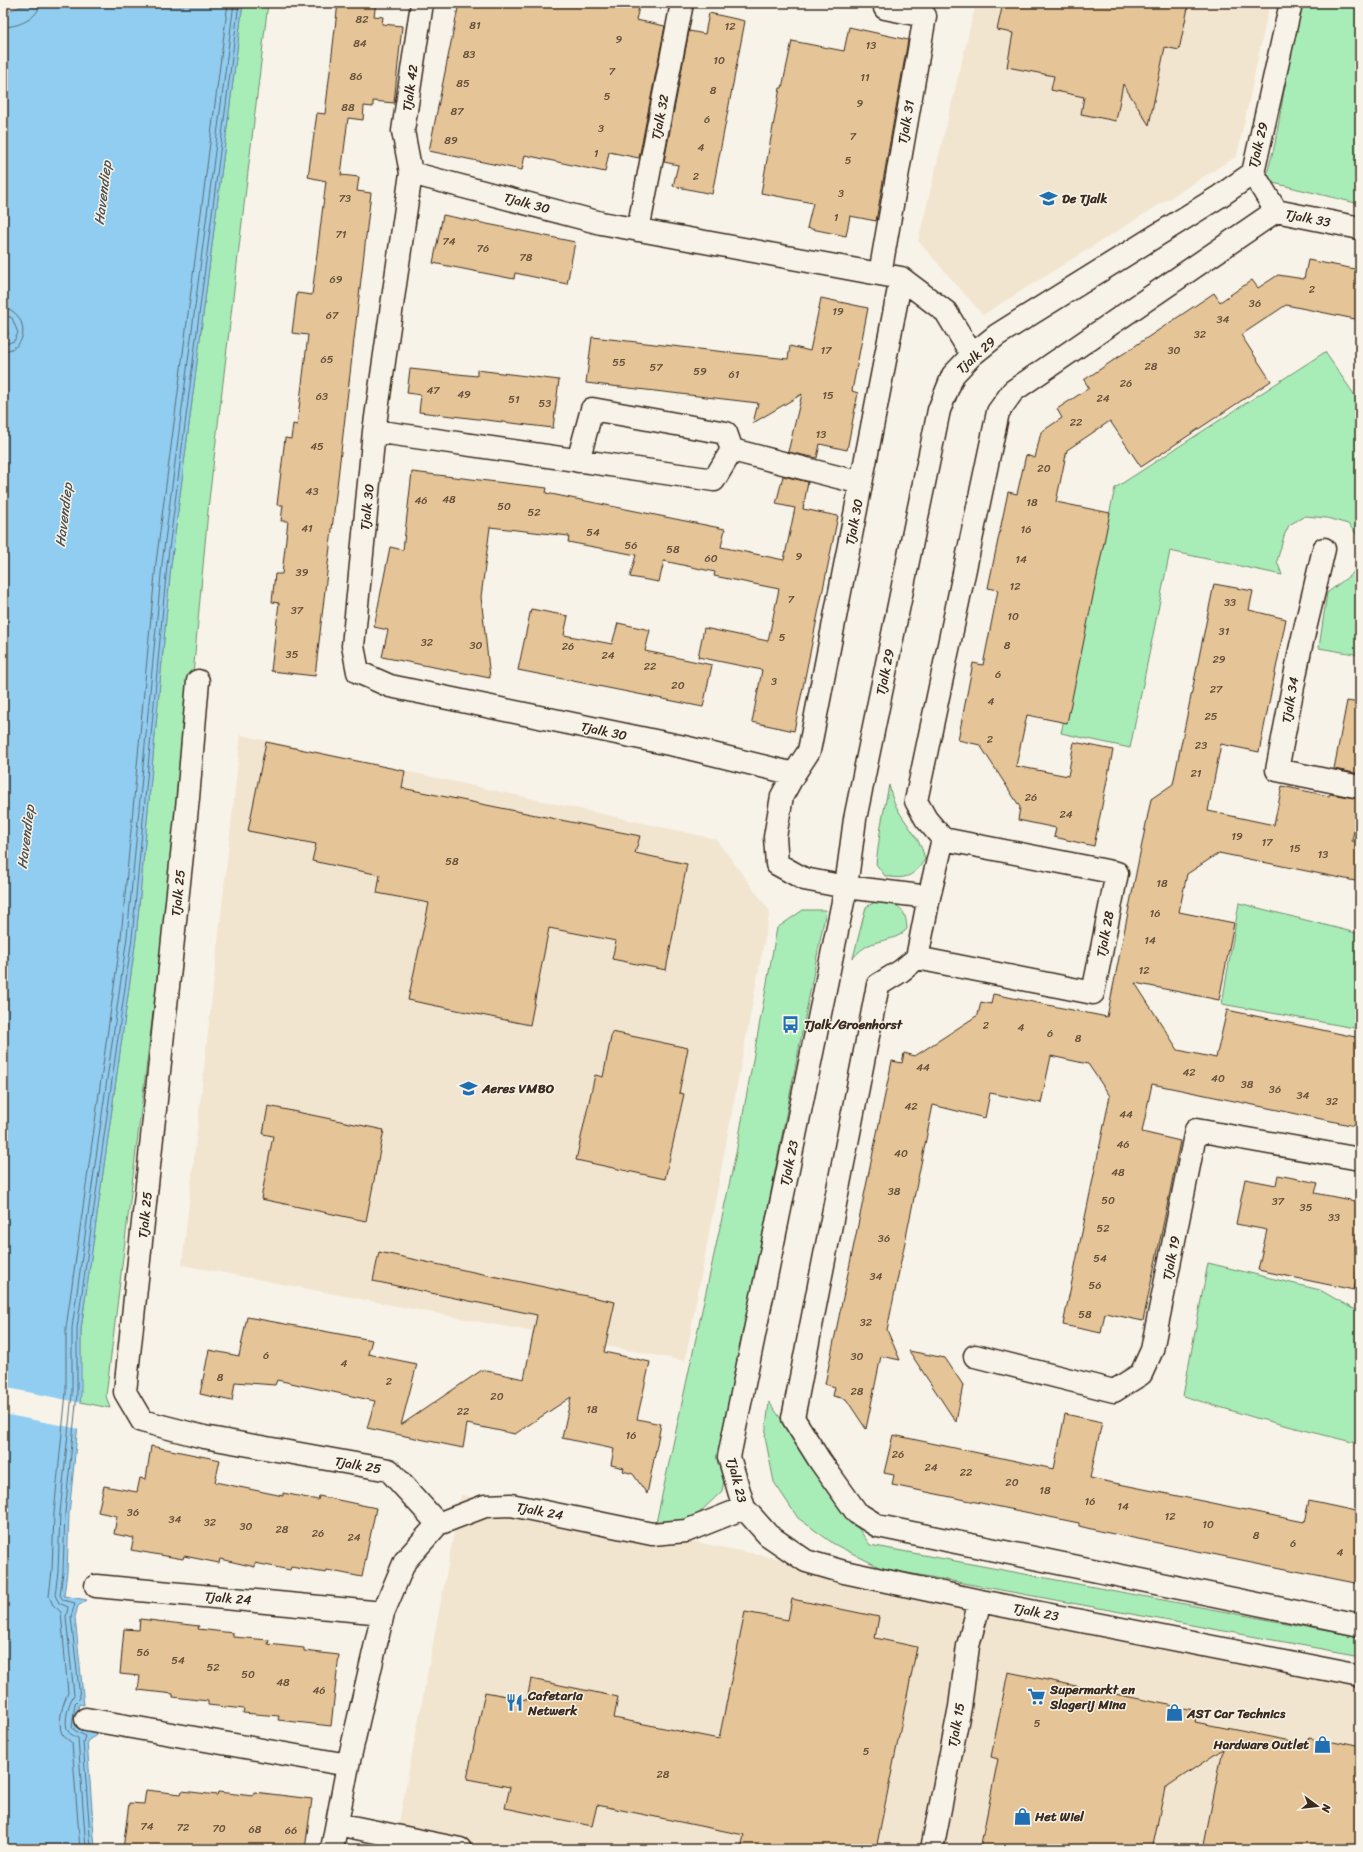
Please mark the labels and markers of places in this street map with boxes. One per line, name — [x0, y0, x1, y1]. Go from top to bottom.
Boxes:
place label: De Tjalk — [1062, 187, 1108, 210]
school or university icon: De Tjalk — [1039, 188, 1059, 208]
place label: Tjalk/Groenhorst — [804, 1013, 903, 1036]
bus stop icon: Tjalk/Groenhorst — [781, 1014, 801, 1034]
place label: Aeres VMBO — [481, 1077, 555, 1100]
school or university icon: Aeres VMBO — [459, 1078, 479, 1098]
place label: Supermarkt en Slagerij Mina — [1049, 1678, 1136, 1716]
place label: Cafetaria Netwerk — [527, 1684, 583, 1722]
supermarket icon: Supermarkt en Slagerij Mina — [1027, 1686, 1047, 1706]
restaurant icon: Cafetaria Netwerk — [505, 1692, 525, 1712]
place label: AST Car Technics — [1186, 1702, 1286, 1725]
shop icon: AST Car Technics — [1164, 1703, 1184, 1723]
place label: Hardware Outlet — [1212, 1733, 1309, 1756]
shop icon: Hardware Outlet — [1312, 1734, 1332, 1754]
place label: Het Wiel — [1034, 1805, 1085, 1828]
shop icon: Het Wiel — [1012, 1806, 1032, 1826]

